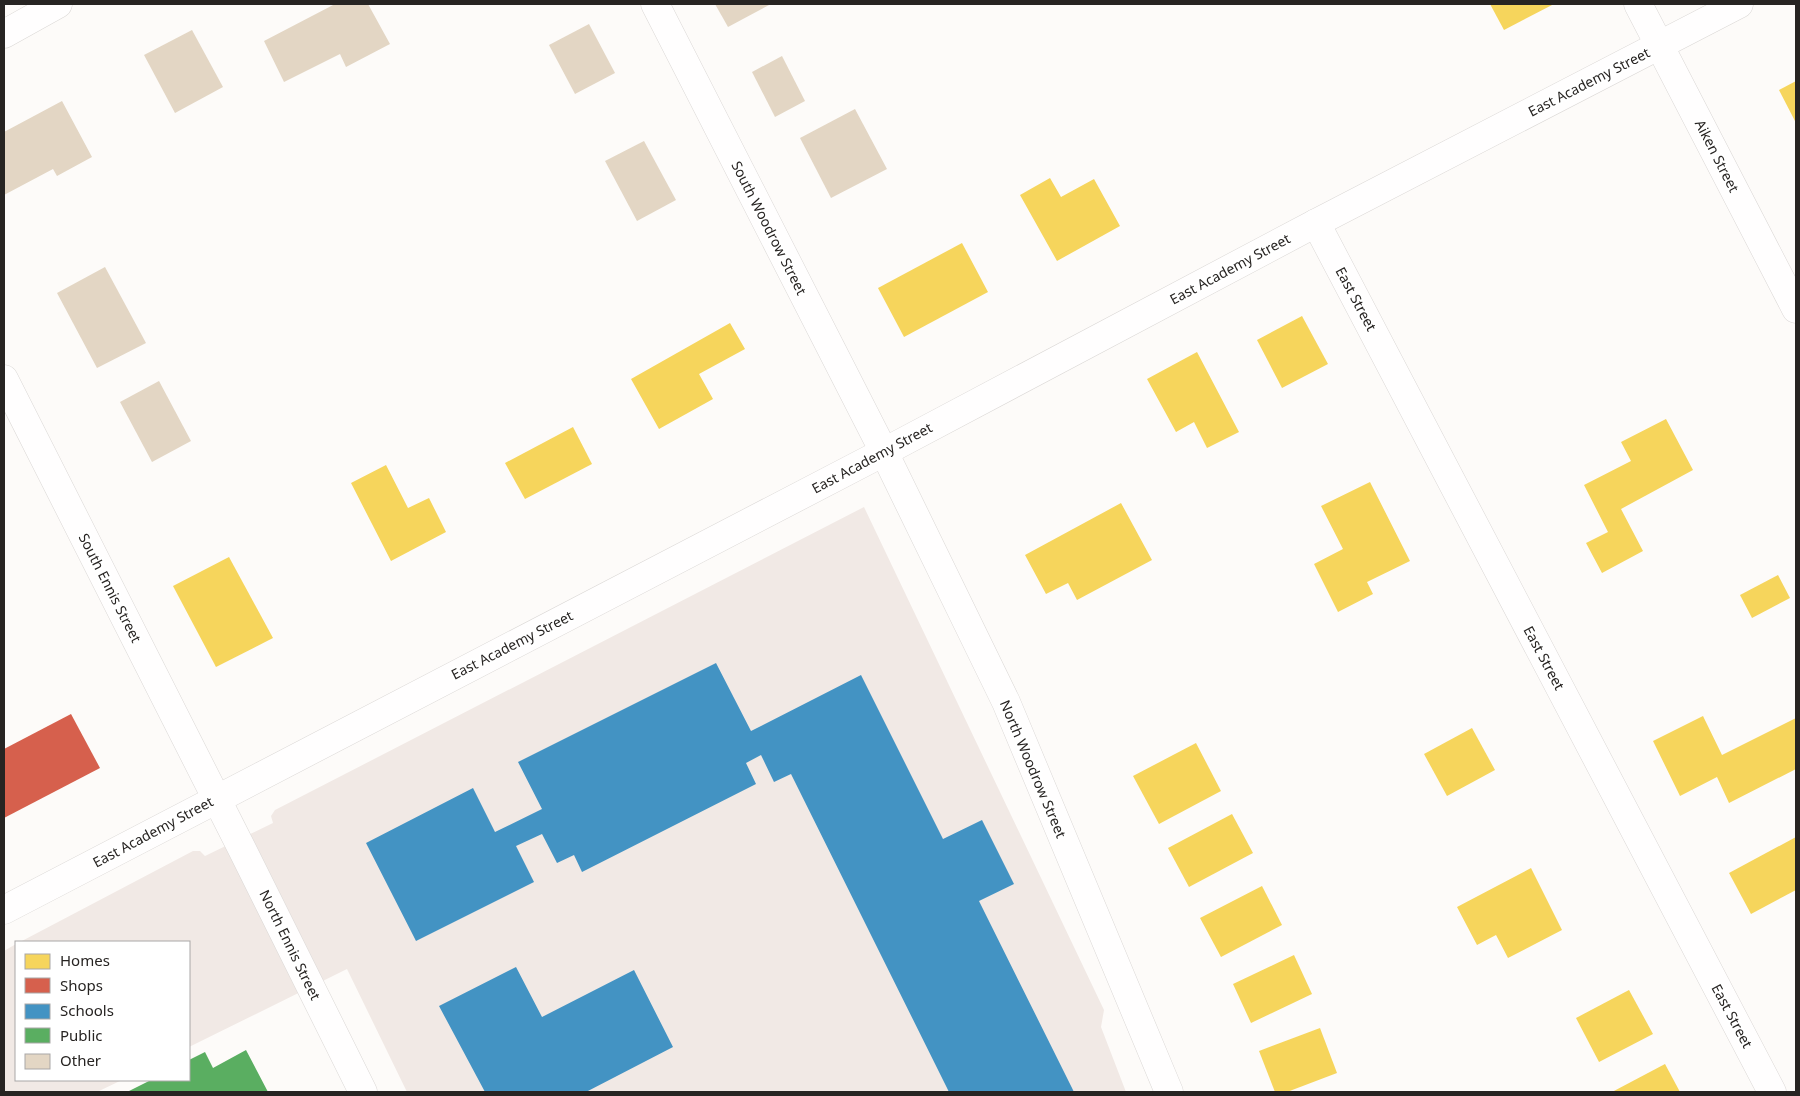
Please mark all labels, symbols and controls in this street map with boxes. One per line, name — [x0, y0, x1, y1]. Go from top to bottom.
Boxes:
street label: East Academy Street — [1525, 43, 1653, 120]
street label: Aiken Street — [1691, 116, 1744, 195]
street label: South Woodrow Street — [727, 158, 811, 298]
street label: East Academy Street — [1166, 229, 1293, 308]
street label: East Street — [1332, 263, 1381, 334]
street label: East Academy Street — [808, 418, 935, 497]
street label: South Ennis Street — [75, 530, 146, 646]
street label: East Academy Street — [448, 606, 576, 683]
street label: East Street — [1520, 622, 1569, 693]
street label: North Woodrow Street — [996, 697, 1071, 841]
street label: East Academy Street — [89, 792, 216, 871]
street label: North Ennis Street — [256, 887, 325, 1003]
legend — [15, 941, 190, 1081]
text: Homes — [60, 950, 110, 970]
text: Shops — [60, 975, 103, 995]
street label: East Street — [1708, 980, 1757, 1051]
text: Schools — [60, 1000, 114, 1020]
text: Public — [60, 1025, 103, 1045]
text: Other — [60, 1050, 101, 1070]

